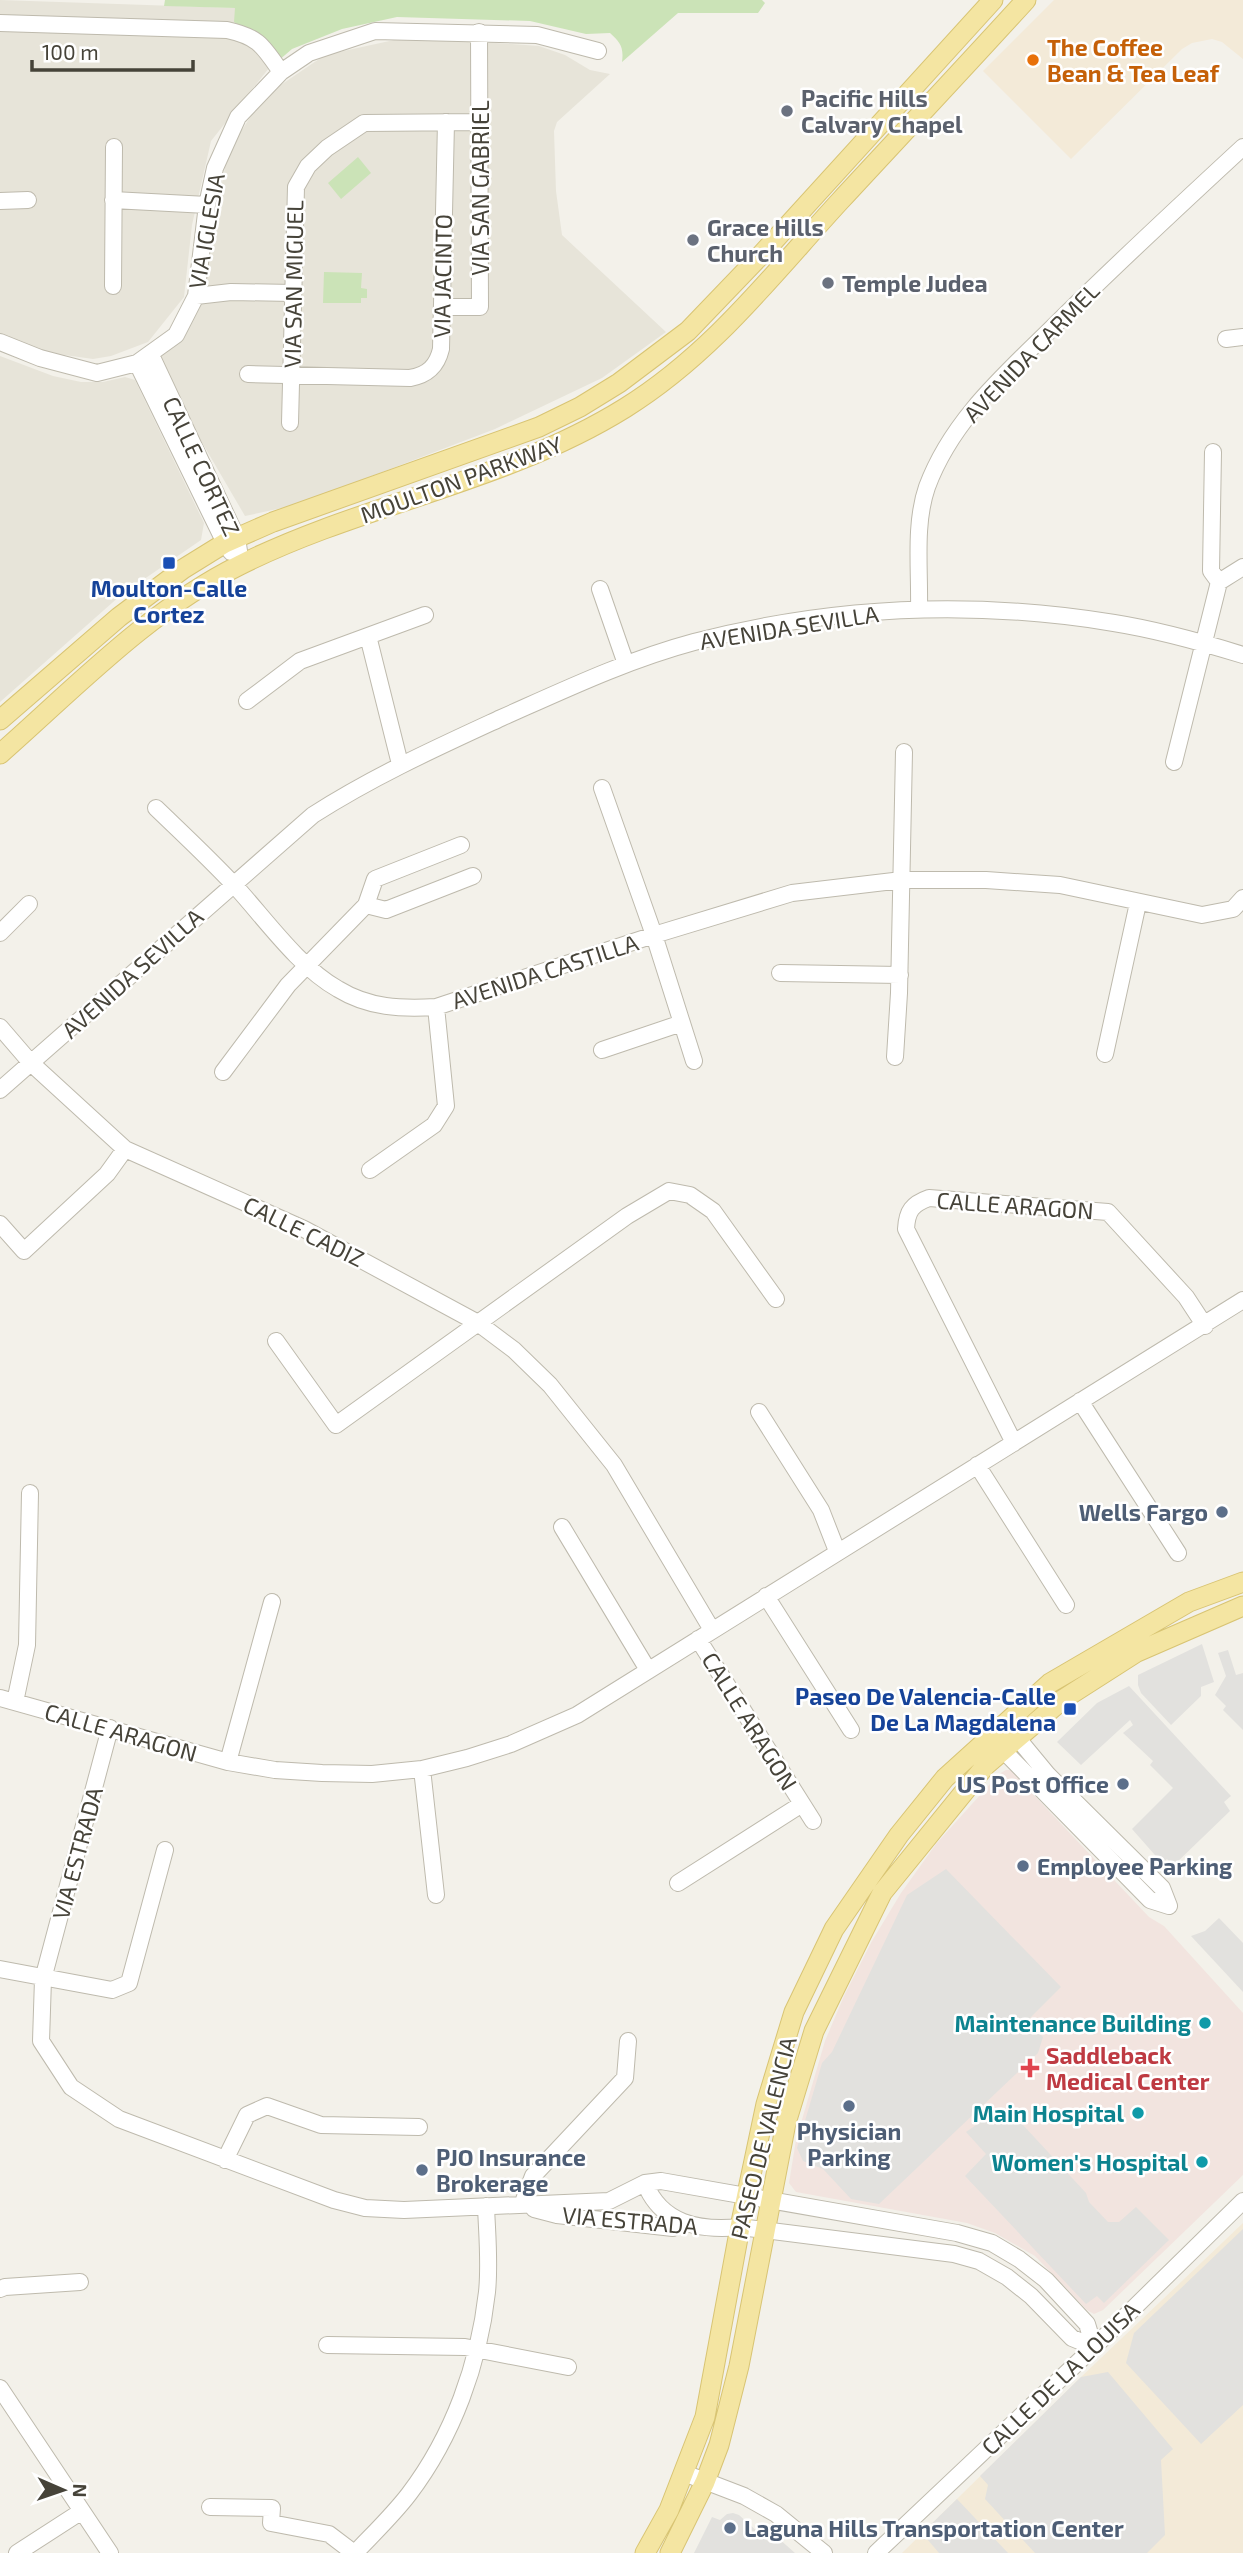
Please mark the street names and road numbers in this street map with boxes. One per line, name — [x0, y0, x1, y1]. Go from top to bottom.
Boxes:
street label: VIA SAN GABRIEL — [466, 100, 494, 276]
street label: VIA IGLESIA — [182, 170, 230, 291]
street label: VIA SAN MIGUEL — [278, 200, 308, 368]
street label: VIA JACINTO — [427, 214, 457, 338]
street label: AVENIDA CARMEL — [957, 276, 1105, 428]
street label: CALLE CORTEZ — [158, 392, 246, 540]
street label: MOULTON PARKWAY — [356, 430, 566, 528]
street label: AVENIDA SEVILLA — [698, 599, 881, 655]
street label: AVENIDA SEVILLA — [56, 902, 209, 1044]
street label: AVENIDA CASTILLA — [448, 927, 642, 1014]
street label: CALLE ARAGON — [936, 1186, 1094, 1224]
street label: CALLE CADIZ — [239, 1190, 369, 1272]
street label: CALLE ARAGON — [696, 1647, 804, 1795]
street label: CALLE ARAGON — [42, 1697, 200, 1767]
street label: VIA ESTRADA — [46, 1783, 108, 1922]
street label: PASEO DE VALENCIA — [724, 2033, 802, 2242]
street label: VIA ESTRADA — [561, 2200, 700, 2240]
street label: CALLE DE LA LOUISA — [975, 2295, 1145, 2460]

